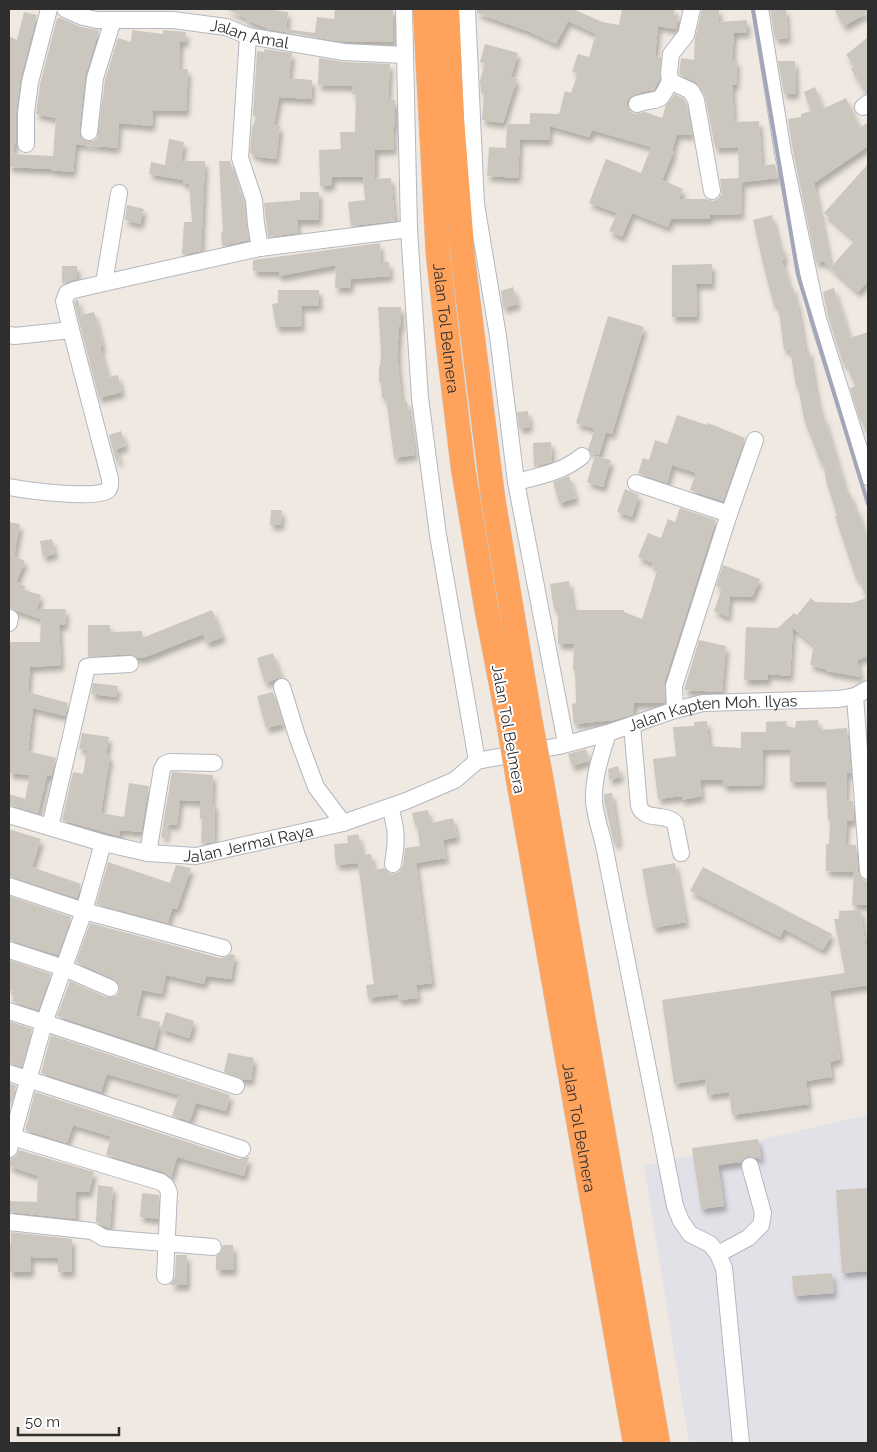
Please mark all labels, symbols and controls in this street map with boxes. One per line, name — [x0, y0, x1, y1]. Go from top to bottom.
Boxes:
street label: Jalan Amal — [209, 16, 291, 53]
street label: Jalan Tol Belmera — [429, 262, 463, 394]
street label: Jalan Tol Belmera — [488, 663, 529, 795]
street label: Jalan Kapten Moh. Ilyas — [626, 691, 798, 735]
street label: Jalan Jermal Raya — [183, 821, 315, 866]
street label: Jalan Tol Belmera — [558, 1062, 600, 1194]
scale bar — [18, 1404, 119, 1436]
text: 50 m — [25, 1413, 60, 1431]

